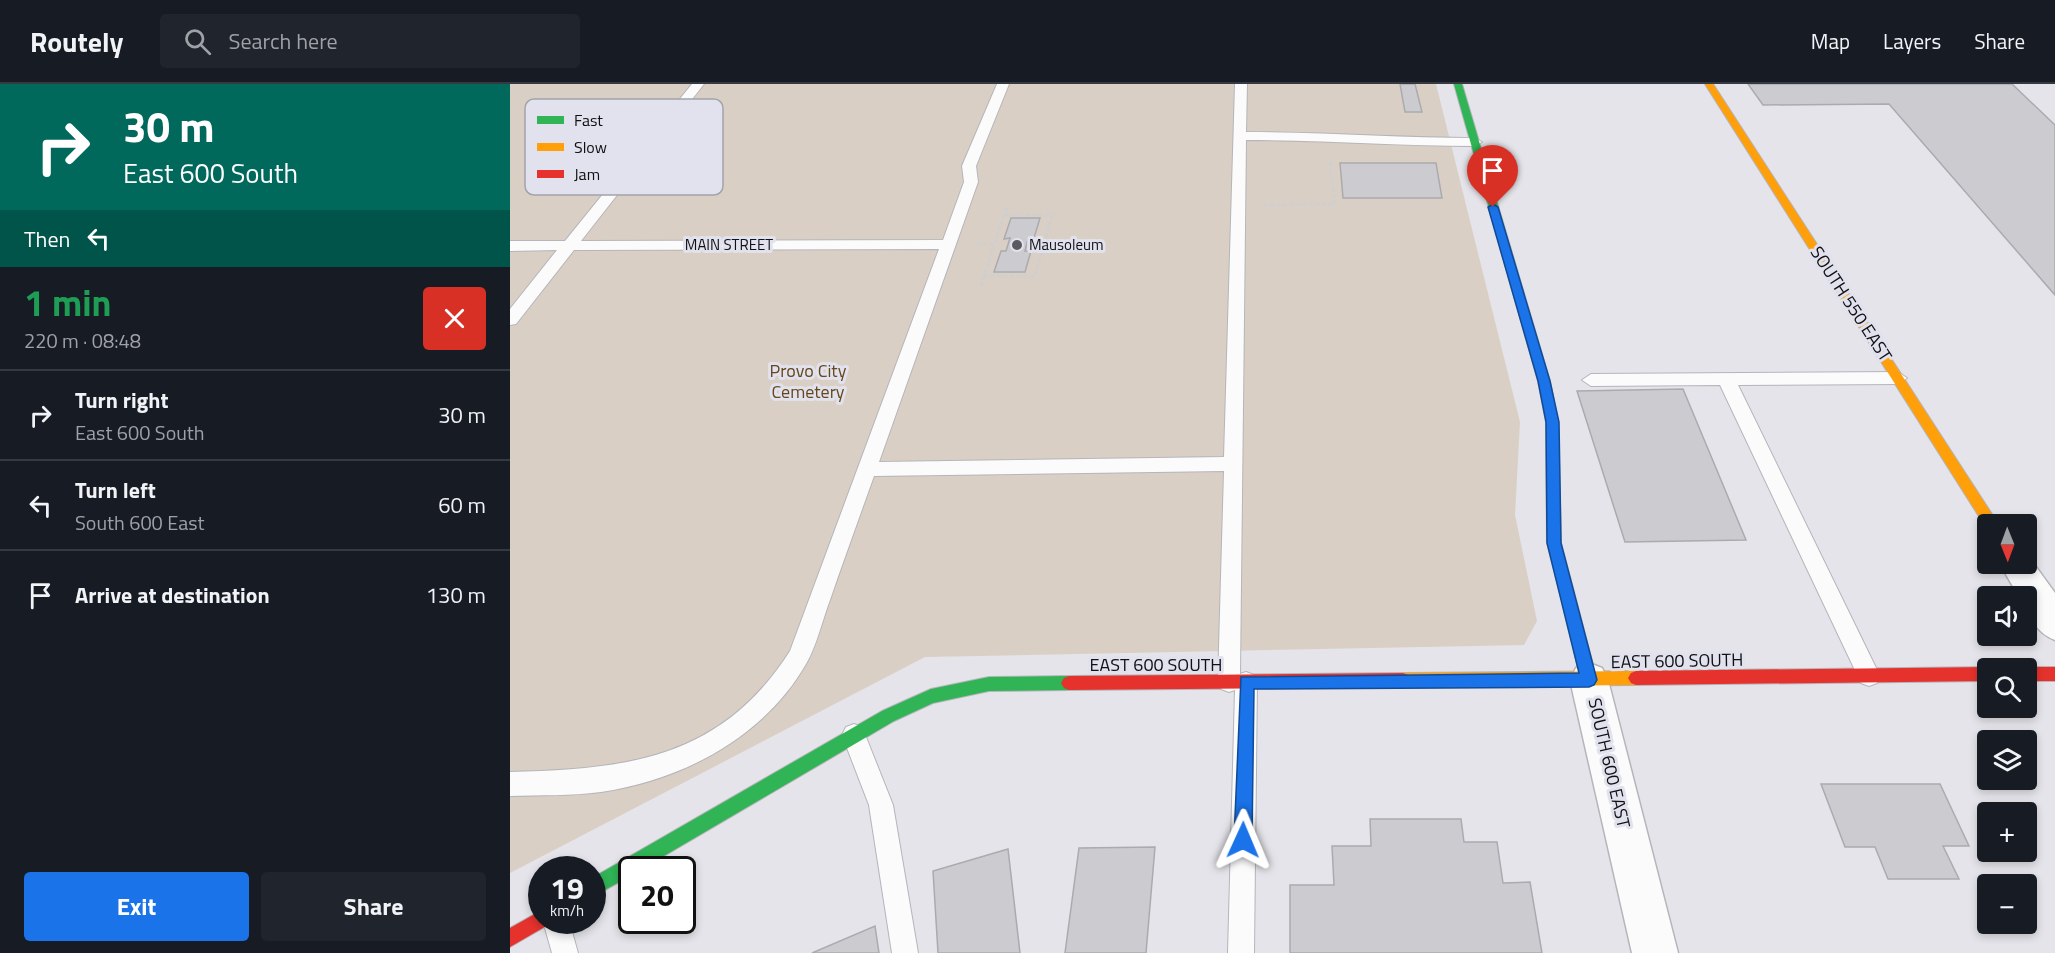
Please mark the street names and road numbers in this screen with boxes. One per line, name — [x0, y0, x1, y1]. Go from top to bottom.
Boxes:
street label: MAIN STREET — [685, 233, 773, 256]
street label: SOUTH 550 EAST — [1804, 241, 1899, 367]
street label: EAST 600 SOUTH — [1610, 646, 1744, 675]
street label: EAST 600 SOUTH — [1090, 651, 1222, 678]
street label: SOUTH 600 EAST — [1581, 695, 1638, 831]

